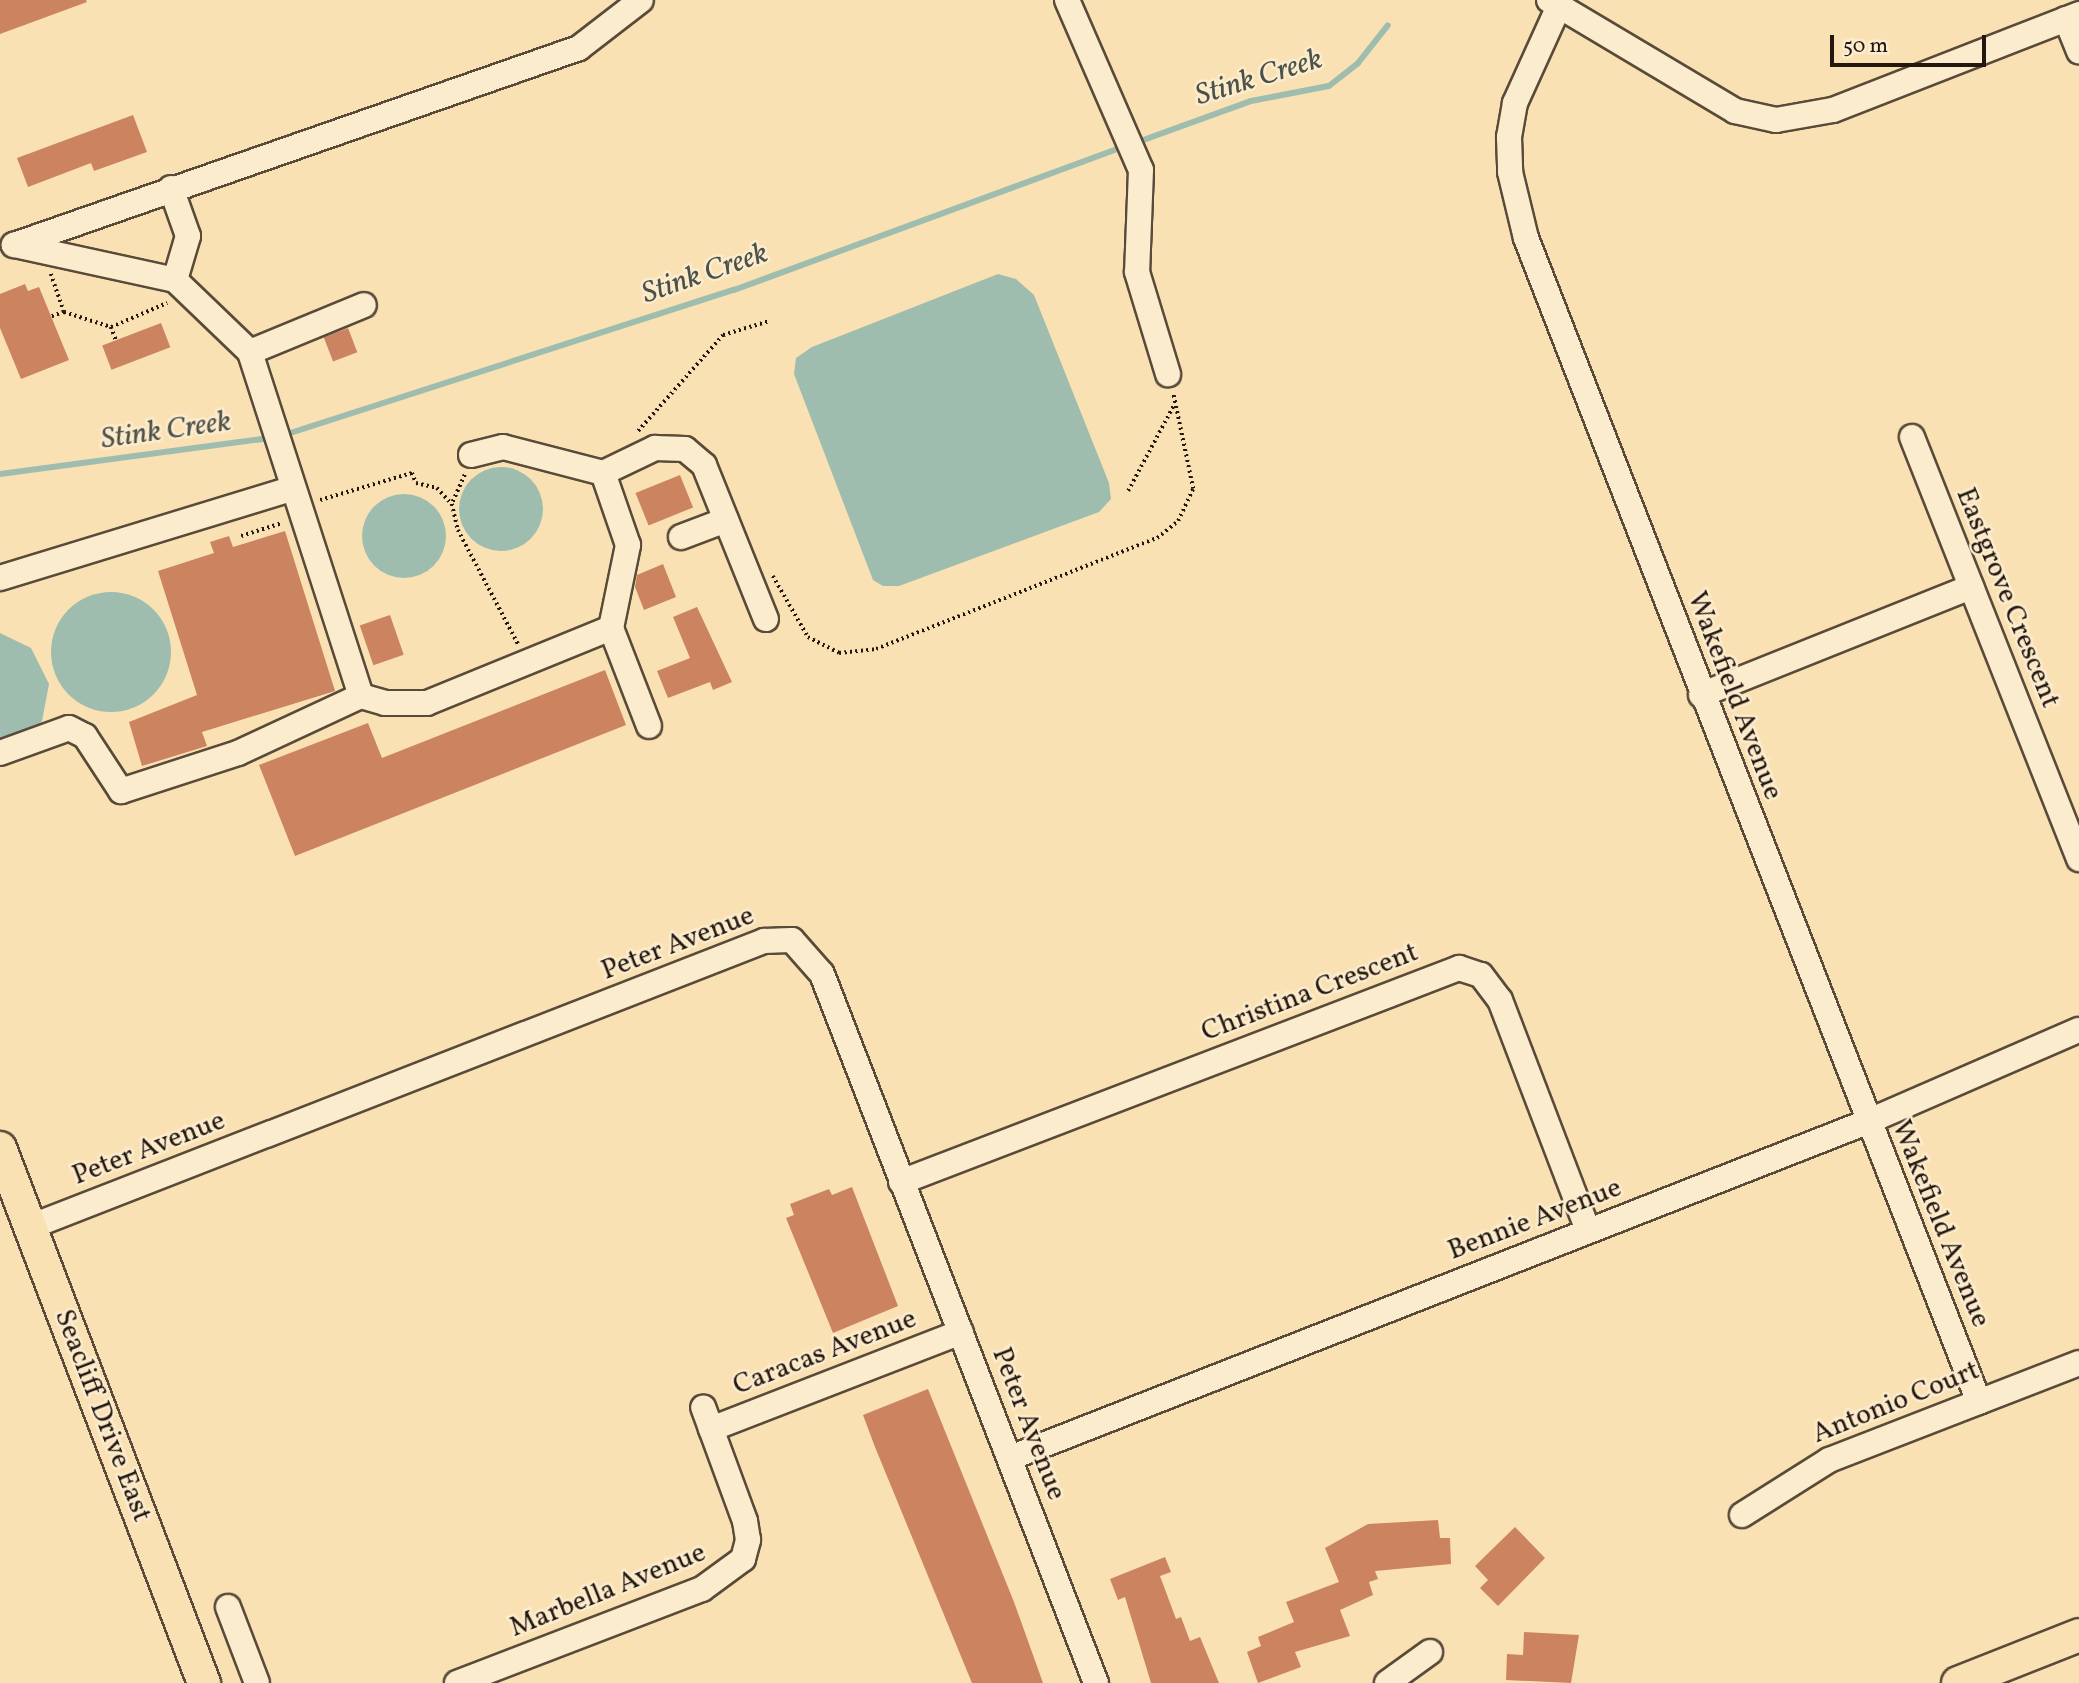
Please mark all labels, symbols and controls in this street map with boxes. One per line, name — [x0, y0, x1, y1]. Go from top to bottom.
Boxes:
scale bar — [1834, 21, 1990, 65]
text: 50 m — [1843, 32, 1888, 61]
water label: Stink Creek — [1191, 42, 1327, 114]
water label: Stink Creek — [637, 236, 773, 312]
water label: Stink Creek — [99, 404, 233, 458]
street label: Eastgrove Crescent — [1948, 483, 2066, 713]
street label: Wakefield Avenue — [1679, 587, 1789, 805]
street label: Peter Avenue — [597, 900, 759, 988]
street label: Christina Crescent — [1197, 936, 1423, 1050]
street label: Peter Avenue — [68, 1105, 230, 1193]
street label: Wakefield Avenue — [1883, 1116, 1997, 1332]
street label: Bennie Avenue — [1444, 1172, 1626, 1268]
street label: Caracas Avenue — [729, 1303, 921, 1403]
street label: Seacliff Drive East — [47, 1306, 157, 1526]
street label: Peter Avenue — [984, 1343, 1072, 1505]
street label: Antonio Court — [1808, 1354, 1984, 1452]
street label: Marbella Avenue — [505, 1536, 711, 1646]

